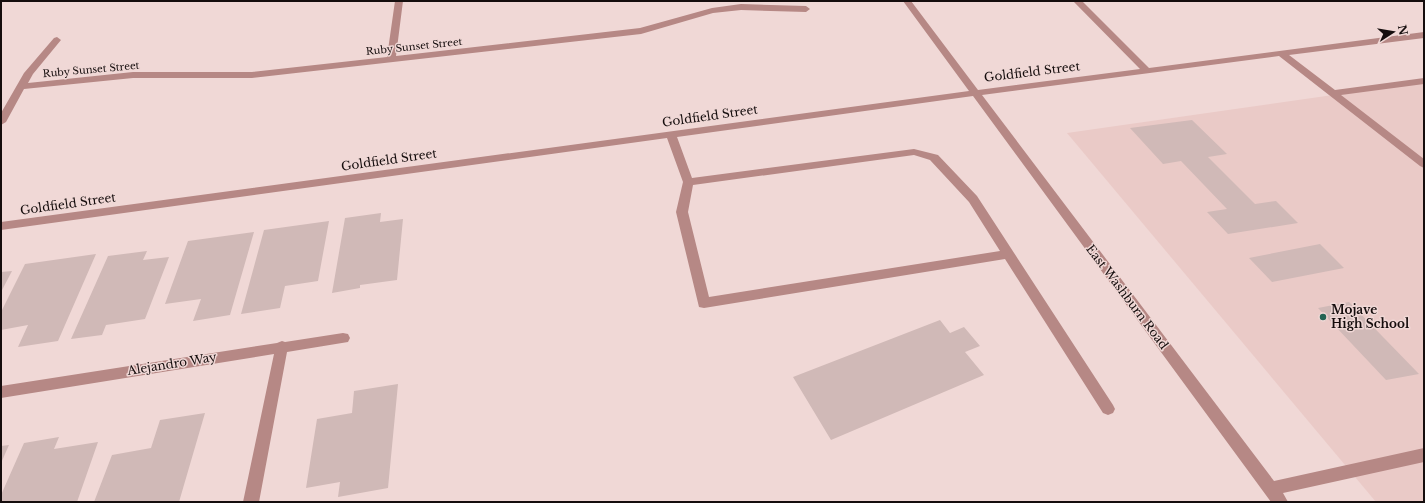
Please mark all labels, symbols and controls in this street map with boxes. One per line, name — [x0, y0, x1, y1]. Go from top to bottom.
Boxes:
north arrow — [1373, 12, 1413, 52]
text: N — [1395, 23, 1411, 37]
street label: Ruby Sunset Street — [365, 35, 463, 58]
street label: Goldfield Street — [983, 58, 1081, 85]
street label: Ruby Sunset Street — [42, 59, 140, 80]
street label: Goldfield Street — [661, 101, 759, 130]
street label: Goldfield Street — [340, 145, 438, 174]
street label: Goldfield Street — [19, 189, 117, 218]
street label: East Washburn Road — [1083, 241, 1172, 352]
place label: Mojave High School — [1331, 302, 1410, 331]
marker: Mojave High School — [1318, 312, 1328, 322]
street label: Alejandro Way — [125, 349, 218, 378]

